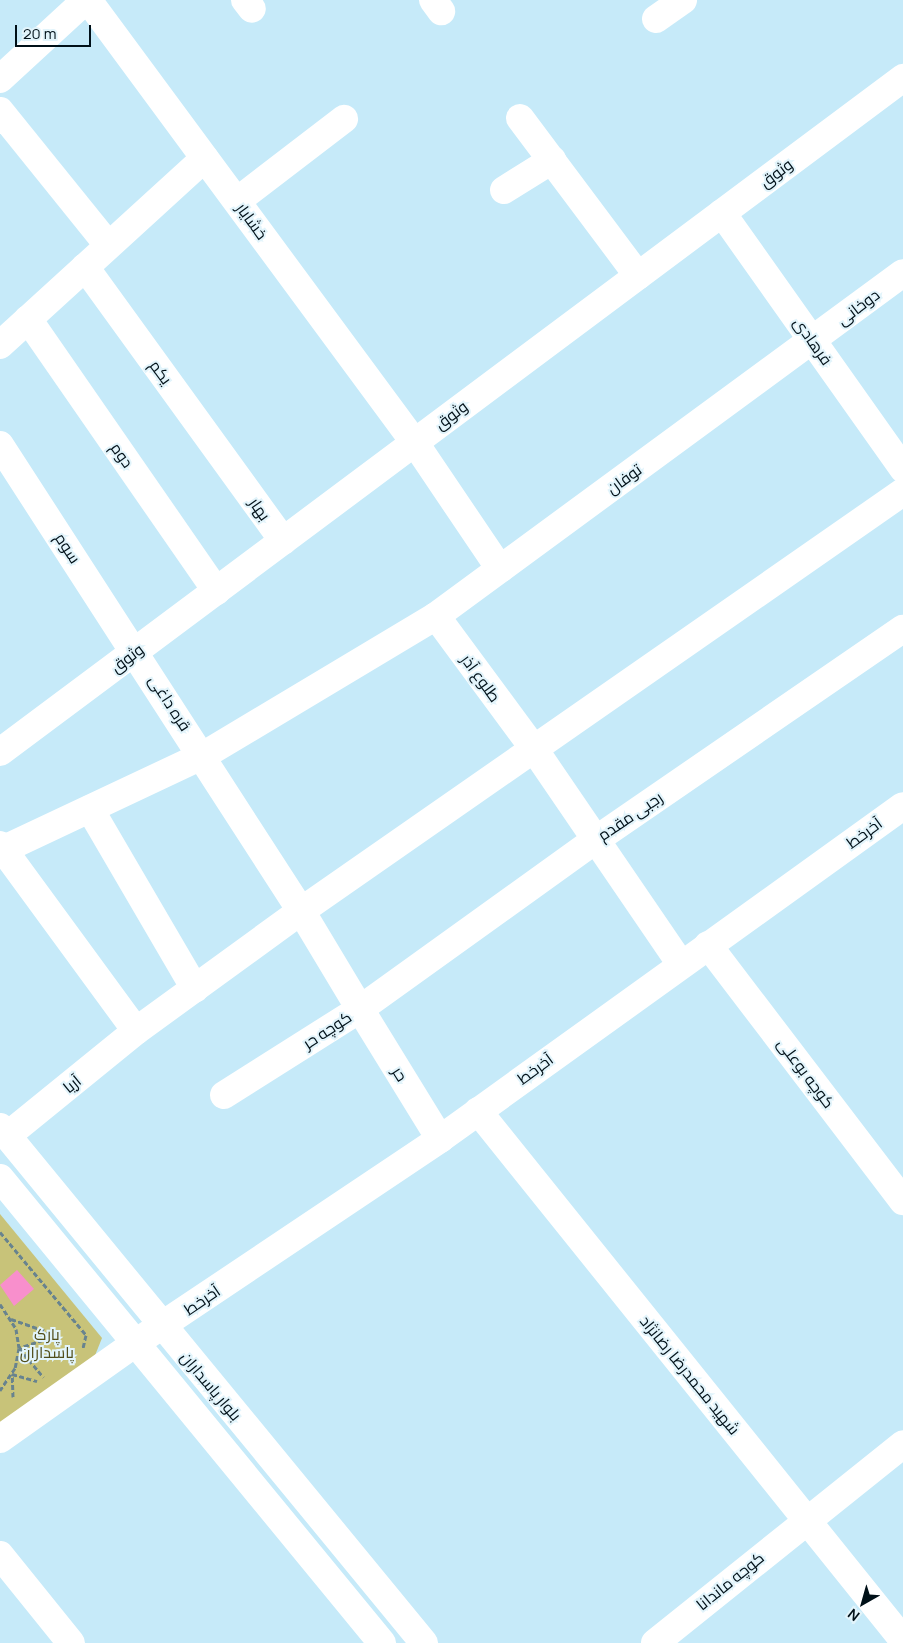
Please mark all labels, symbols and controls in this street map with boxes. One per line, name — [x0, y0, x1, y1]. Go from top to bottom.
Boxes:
scale bar — [18, 15, 94, 47]
text: 20 m — [23, 23, 56, 44]
street label: وثوق — [756, 154, 796, 192]
street label: خشایار — [232, 199, 272, 243]
street label: دوخانی — [833, 285, 883, 329]
street label: فرهادی — [790, 313, 836, 369]
street label: یکم — [146, 356, 176, 388]
street label: وثوق — [431, 396, 471, 434]
street label: دوم — [107, 439, 137, 471]
street label: توفان — [603, 460, 645, 498]
street label: بهار — [245, 494, 275, 524]
street label: سوم — [51, 529, 85, 567]
street label: وثوق — [107, 639, 147, 677]
street label: طلوع آذر — [457, 650, 505, 706]
street label: قره داغی — [145, 671, 195, 735]
street label: رجبی مقدم — [594, 787, 666, 845]
street label: آخرخط — [842, 814, 886, 852]
street label: کوچه حر — [299, 1007, 355, 1053]
street label: کوچه بوعلی — [773, 1034, 839, 1112]
street label: آخرخط — [513, 1050, 557, 1088]
street label: حر — [388, 1063, 412, 1085]
street label: آریا — [59, 1071, 85, 1097]
street label: آخرخط — [180, 1281, 224, 1319]
street label: شهید محمدرضا رضانژاد — [636, 1311, 744, 1439]
park label: پارک پاسداران — [20, 1324, 74, 1362]
street label: بلوار پاسداران — [177, 1348, 245, 1424]
street label: کوچه ماندانا — [692, 1548, 768, 1614]
north arrow — [838, 1578, 888, 1628]
text: N — [844, 1605, 863, 1626]

